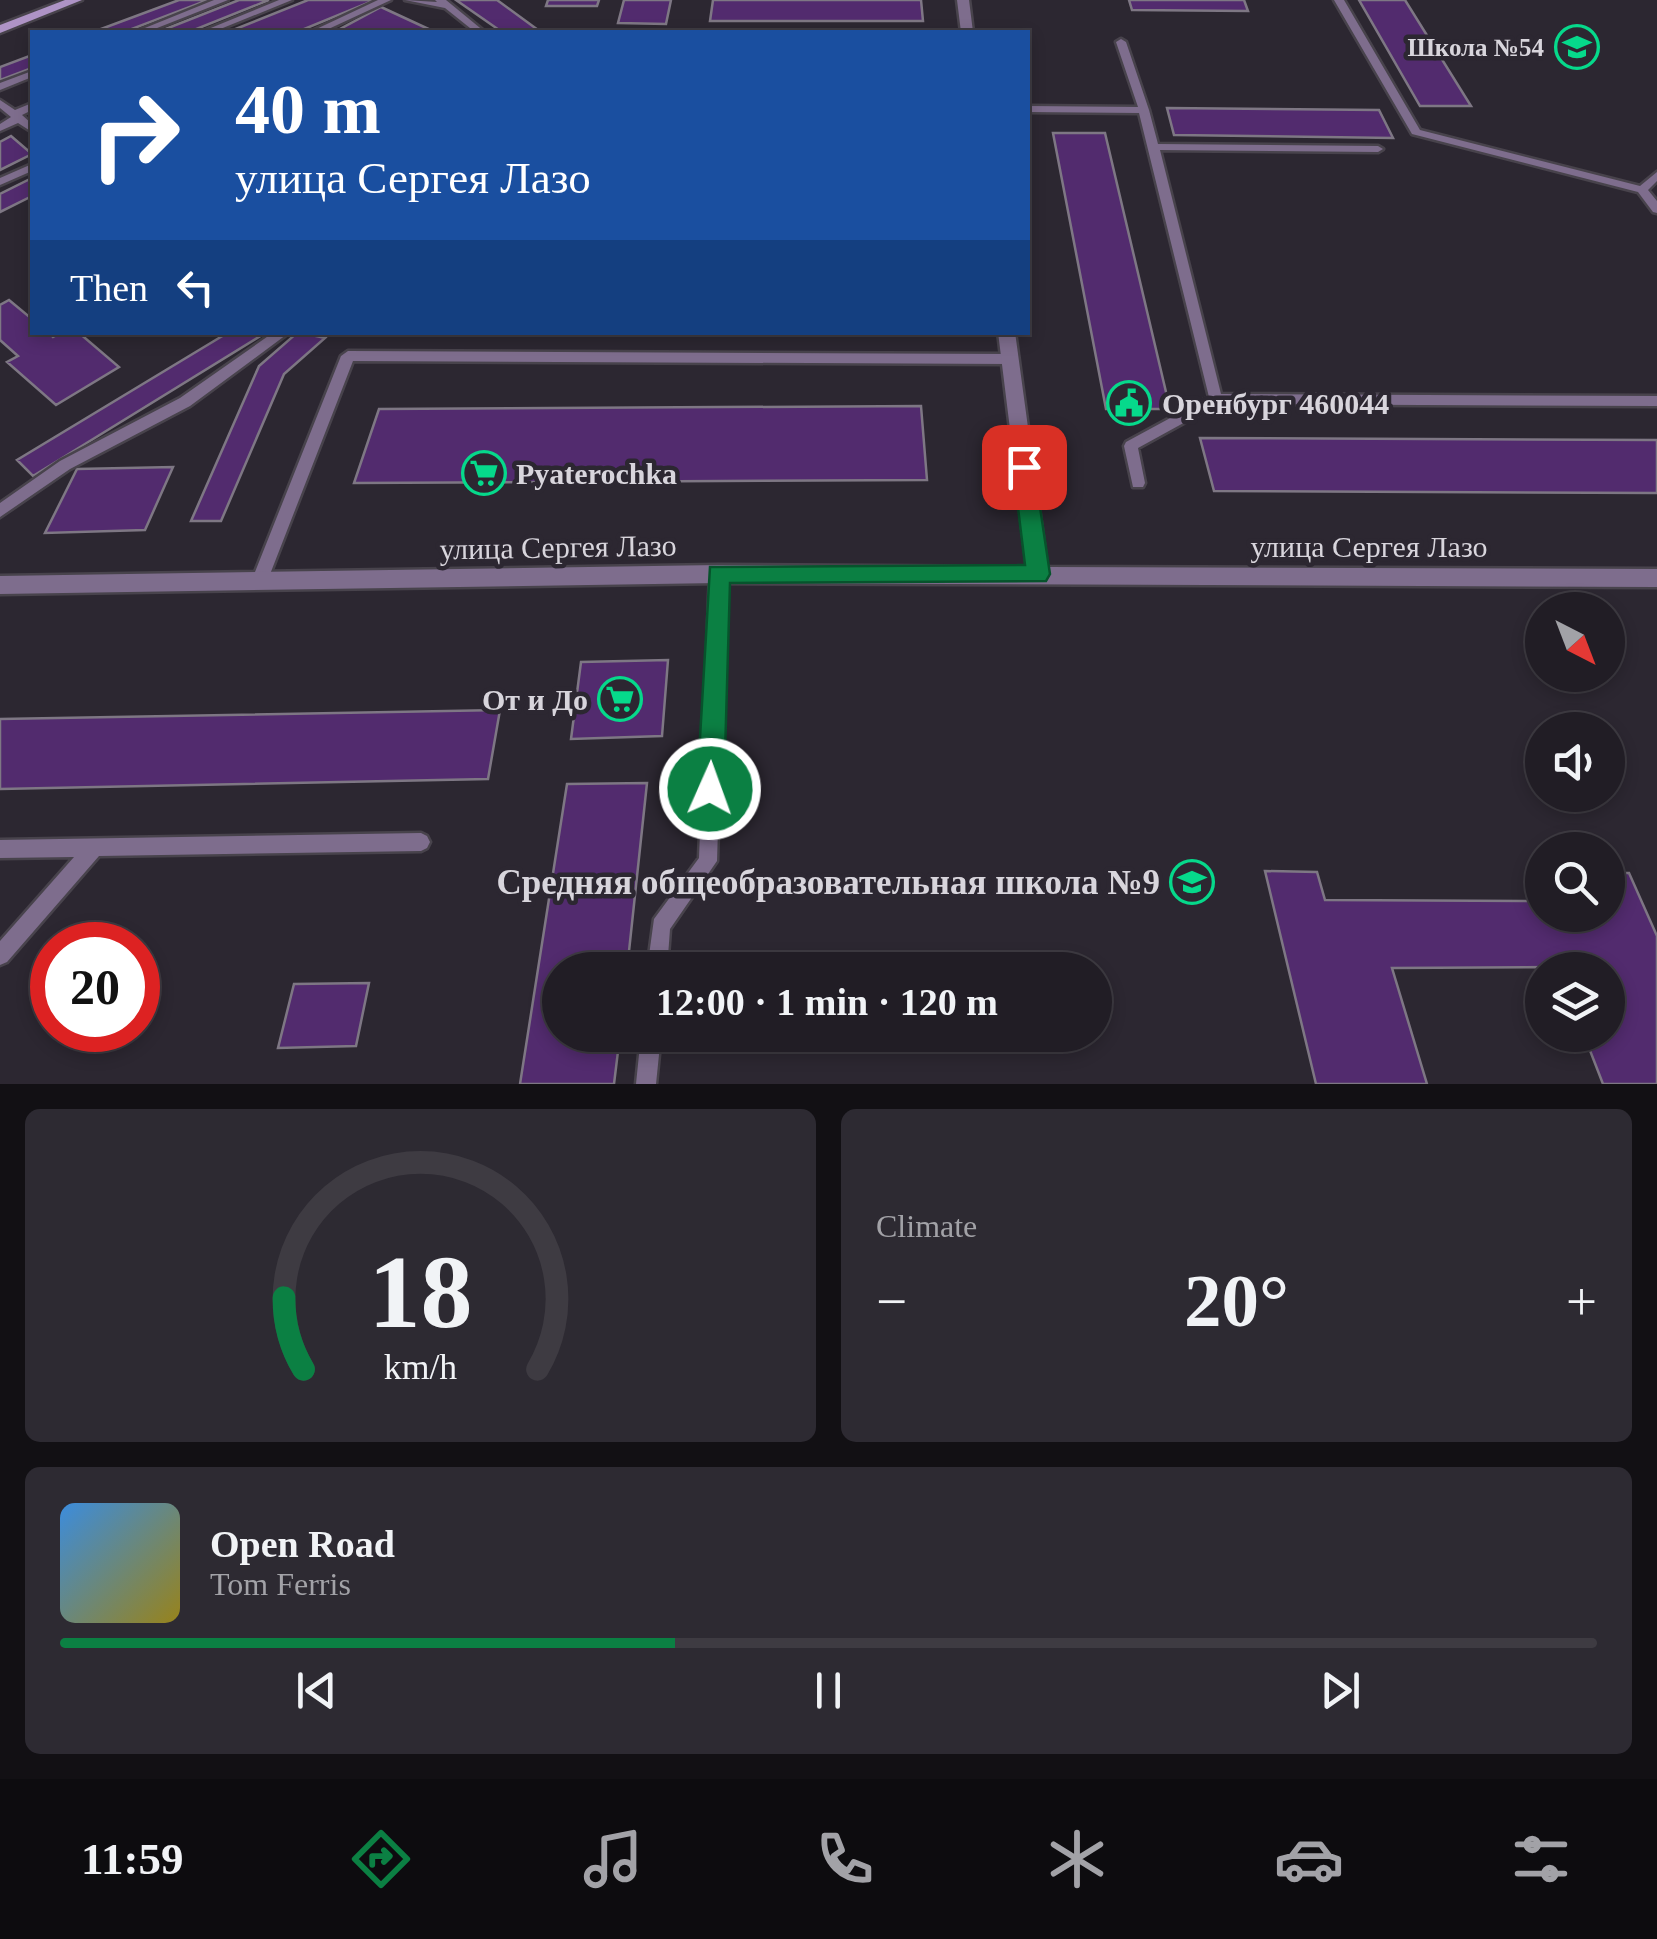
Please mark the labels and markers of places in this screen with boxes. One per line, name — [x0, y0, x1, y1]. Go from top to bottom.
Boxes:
school or university icon: Школа №54 — [1554, 24, 1600, 70]
place label: Школа №54 — [1407, 34, 1544, 61]
public building icon: Оренбург 460044 — [1106, 380, 1152, 426]
place label: Оренбург 460044 — [1162, 387, 1389, 420]
pin — [982, 425, 1067, 510]
supermarket icon: Pyaterochka — [461, 450, 507, 496]
place label: Pyaterochka — [516, 457, 677, 490]
supermarket icon: От и До — [597, 676, 643, 722]
place label: От и До — [482, 683, 588, 716]
school or university icon: Средняя общеобразовательная школа №9 — [1169, 859, 1215, 905]
place label: Средняя общеобразовательная школа №9 — [497, 863, 1160, 902]

